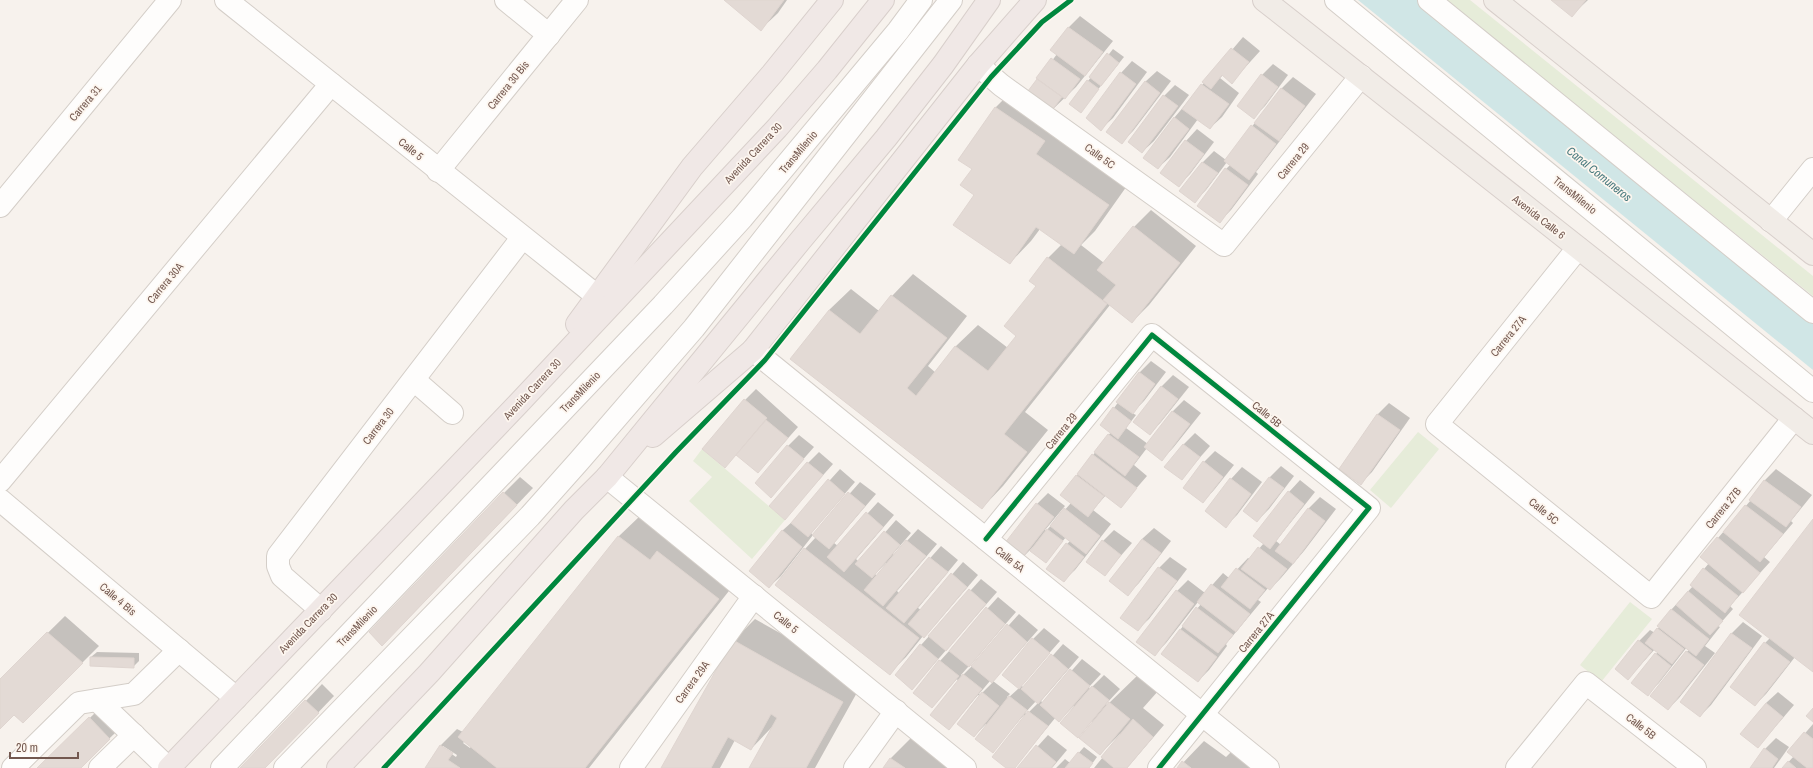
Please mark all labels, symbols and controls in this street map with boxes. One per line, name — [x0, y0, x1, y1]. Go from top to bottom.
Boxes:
street label: Carrera 30 Bis — [484, 57, 532, 112]
street label: Carrera 31 — [66, 82, 104, 124]
street label: Avenida Carrera 30 — [720, 119, 785, 187]
street label: TransMilenio — [776, 127, 820, 177]
street label: Calle 5 — [396, 135, 426, 163]
street label: Calle 5C — [1082, 140, 1118, 172]
street label: Carrera 29 — [1274, 140, 1312, 182]
water label: Canal Comuneros — [1563, 143, 1635, 205]
street label: TransMilenio — [1550, 173, 1600, 217]
street label: Avenida Calle 6 — [1509, 191, 1568, 242]
street label: Carrera 30A — [144, 259, 187, 306]
street label: Carrera 27A — [1487, 312, 1530, 359]
street label: Avenida Carrera 30 — [499, 355, 564, 423]
street label: TransMilenio — [557, 368, 603, 416]
street label: Calle 5B — [1249, 398, 1285, 430]
street label: Carrera 30 — [359, 405, 397, 447]
street label: Carrera 29 — [1042, 410, 1080, 452]
street label: Carrera 27B — [1702, 485, 1744, 531]
street label: Calle 5C — [1526, 495, 1562, 528]
street label: Calle 5A — [992, 543, 1028, 576]
street label: Calle 4 Bis — [97, 580, 140, 619]
street label: Avenida Carrera 30 — [275, 590, 340, 657]
street label: TransMilenio — [334, 602, 380, 650]
street label: Calle 5 — [771, 608, 801, 636]
street label: Carrera 27A — [1235, 608, 1278, 655]
street label: Carrera 29A — [672, 657, 713, 706]
street label: Calle 5B — [1623, 710, 1659, 742]
scale bar — [10, 734, 78, 760]
text: 20 m — [16, 740, 38, 756]

